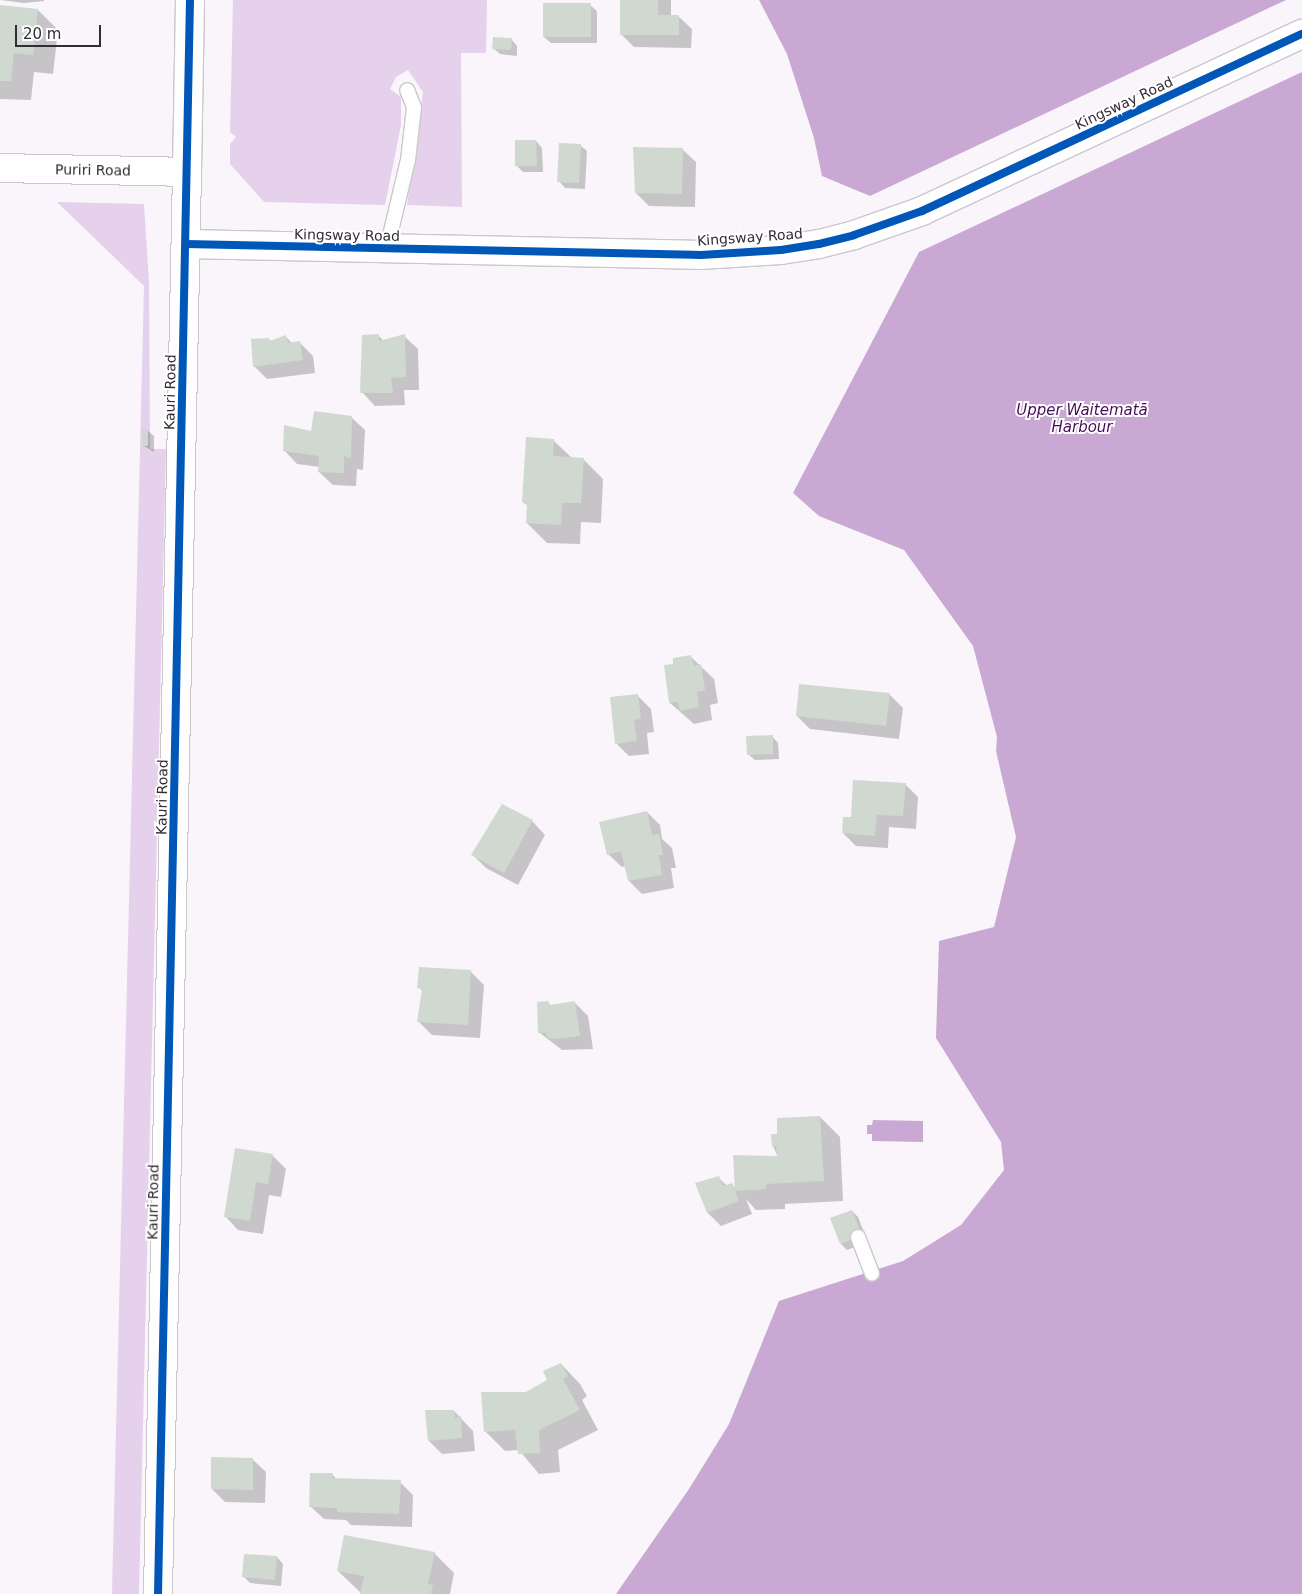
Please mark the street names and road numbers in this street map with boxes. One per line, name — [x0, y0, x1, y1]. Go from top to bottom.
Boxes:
street label: Kingsway Road — [1072, 73, 1176, 133]
street label: Puriri Road — [55, 161, 131, 179]
street label: Kingsway Road — [697, 225, 803, 249]
street label: Kingsway Road — [294, 226, 400, 244]
street label: Kauri Road — [161, 354, 179, 430]
street label: Kauri Road — [153, 759, 171, 835]
street label: Kauri Road — [144, 1164, 162, 1240]

